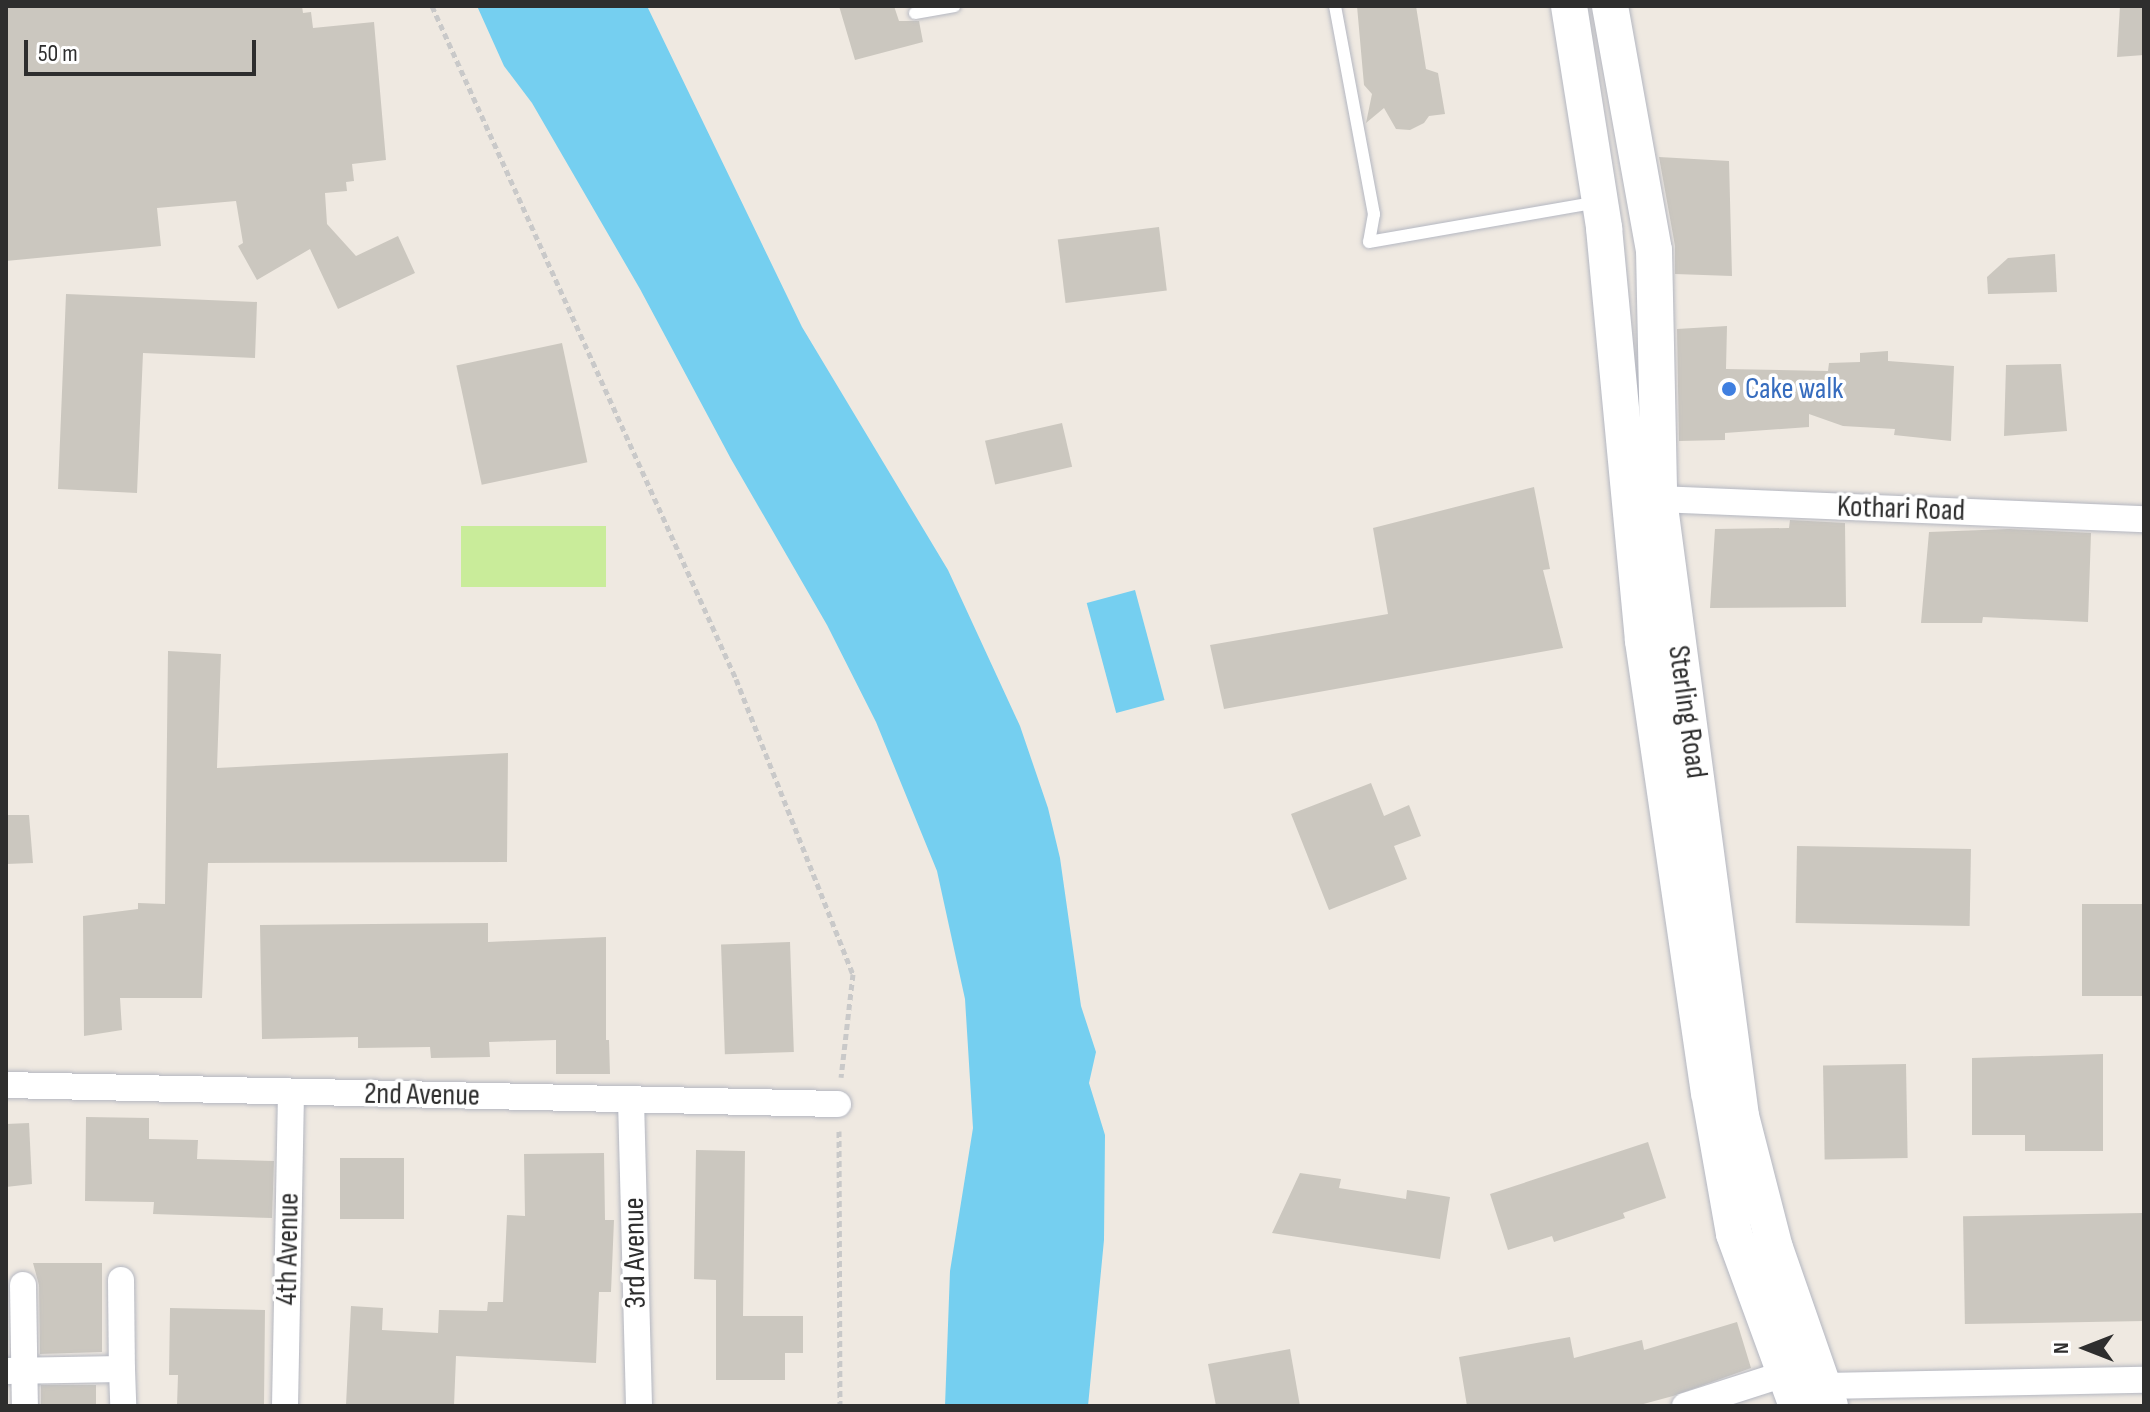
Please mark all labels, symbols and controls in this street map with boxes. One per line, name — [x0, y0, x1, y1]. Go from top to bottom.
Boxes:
scale bar — [28, 24, 260, 74]
text: 50 m — [38, 39, 78, 68]
place label: Cake walk — [1745, 371, 1843, 407]
marker: Cake walk — [1720, 380, 1738, 398]
street label: Kothari Road — [1836, 489, 1966, 529]
street label: Sterling Road — [1660, 643, 1714, 781]
street label: 2nd Avenue — [364, 1076, 480, 1114]
street label: 4th Avenue — [269, 1192, 307, 1306]
street label: 3rd Avenue — [616, 1197, 654, 1309]
north arrow — [2046, 1308, 2126, 1388]
text: N — [2048, 1342, 2075, 1354]

